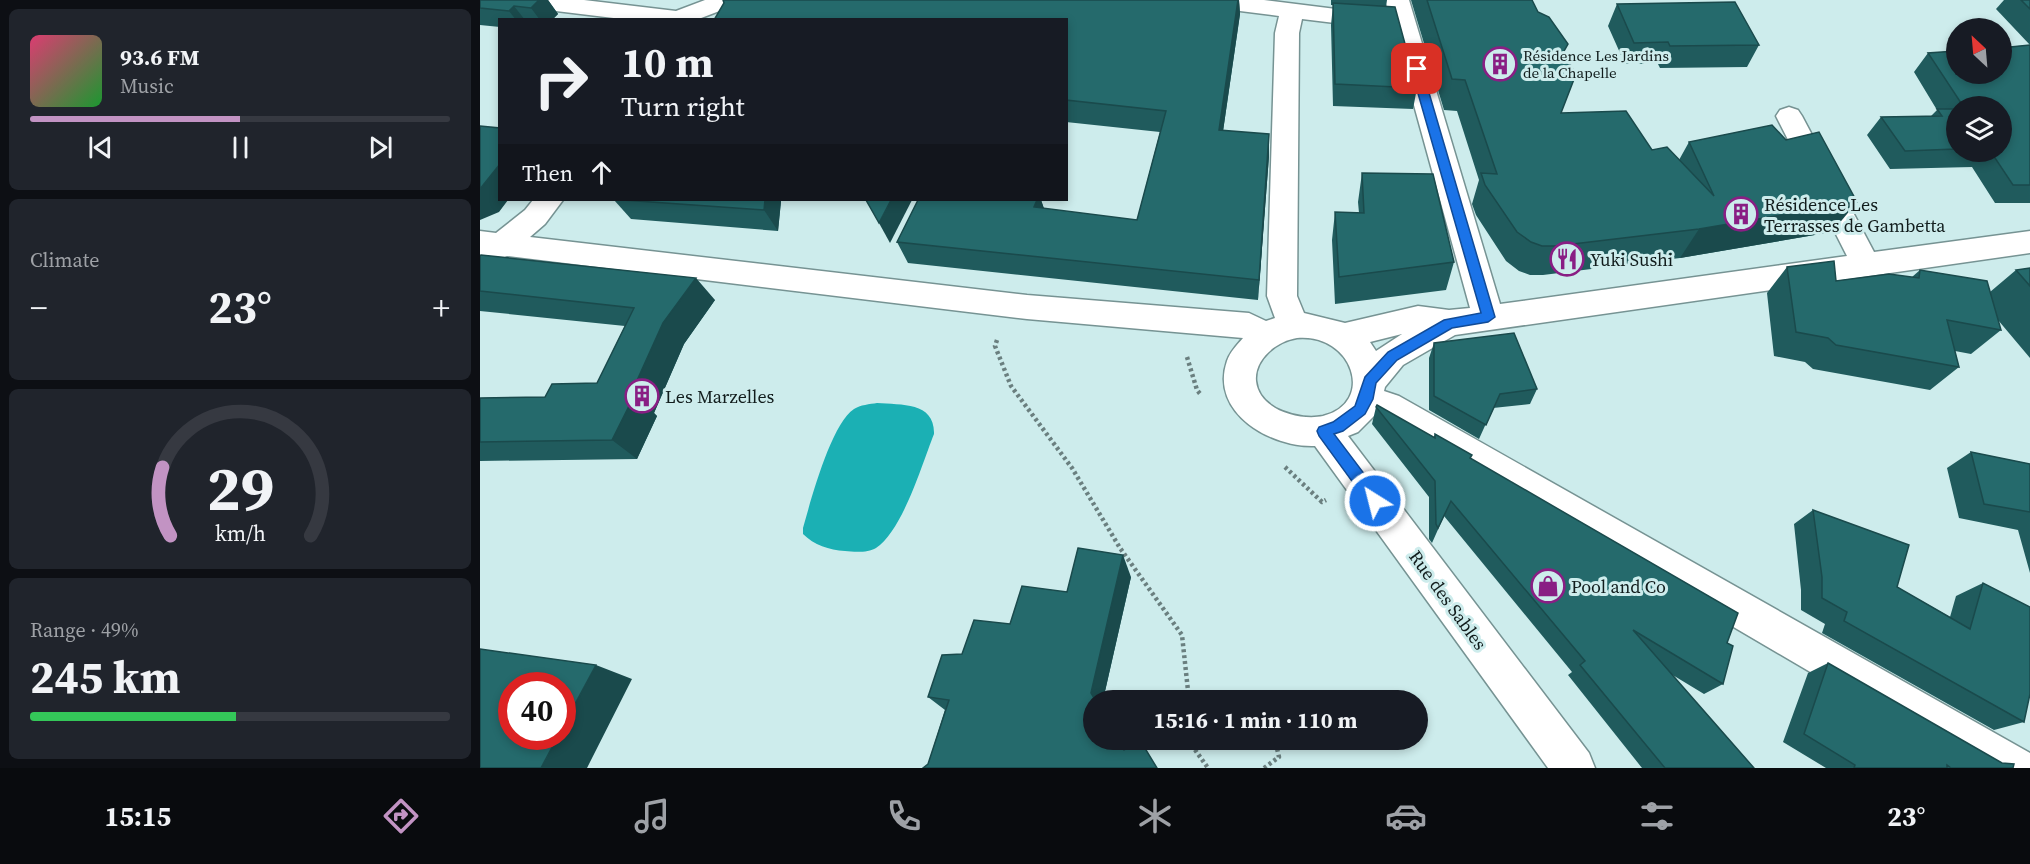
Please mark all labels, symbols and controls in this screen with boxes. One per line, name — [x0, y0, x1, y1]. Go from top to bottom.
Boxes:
north arrow — [1946, 18, 2012, 84]
map controls — [1946, 18, 2012, 162]
text: 10 m — [621, 33, 714, 91]
text: 93.6 FM — [120, 42, 199, 72]
icon: right — [522, 42, 600, 120]
pin — [1391, 43, 1442, 94]
place label: Résidence Les Jardins de la Chapelle — [1523, 45, 1669, 83]
building icon: Résidence Les Jardins de la Chapelle — [1482, 46, 1518, 82]
icon: arrive — [1400, 52, 1433, 85]
text: Music — [120, 72, 174, 100]
text: Turn right — [621, 88, 745, 125]
button: layers — [1946, 96, 2012, 162]
icon: previous — [84, 131, 117, 164]
icon: pause — [224, 131, 257, 164]
icon: next — [364, 131, 397, 164]
icon: ahead — [585, 156, 618, 189]
text: Then — [522, 158, 573, 188]
place label: Résidence Les Terrasses de Gambetta — [1764, 192, 1946, 238]
building icon: Résidence Les Terrasses de Gambetta — [1723, 196, 1759, 232]
restaurant icon: Yuki Sushi — [1549, 241, 1585, 277]
text: Climate — [30, 246, 99, 274]
place label: Yuki Sushi — [1590, 247, 1673, 272]
text: 23° — [208, 276, 272, 338]
text: − — [30, 285, 48, 330]
text: + — [432, 285, 450, 330]
building icon: Les Marzelles — [624, 378, 660, 414]
place label: Les Marzelles — [665, 384, 775, 409]
text: 29 — [206, 445, 274, 531]
position arrow — [1343, 469, 1407, 533]
text: km/h — [214, 519, 266, 548]
street label: Rue des Sables — [1403, 545, 1493, 655]
shop icon: Pool and Co — [1530, 568, 1566, 604]
place label: Pool and Co — [1571, 574, 1666, 599]
text: Range · 49% — [30, 616, 139, 644]
text: 245 km — [30, 646, 181, 708]
speed limit sign: 40 — [498, 672, 576, 750]
text: 15:16 · 1 min · 110 m — [1154, 705, 1357, 735]
icon: directions — [380, 795, 422, 837]
icon: music — [631, 795, 673, 837]
icon: phone — [883, 795, 925, 837]
icon: climate — [1134, 795, 1176, 837]
icon: car — [1385, 795, 1427, 837]
icon: filters — [1636, 795, 1678, 837]
text: 15:15 — [105, 798, 171, 835]
text: 23° — [1887, 798, 1925, 835]

